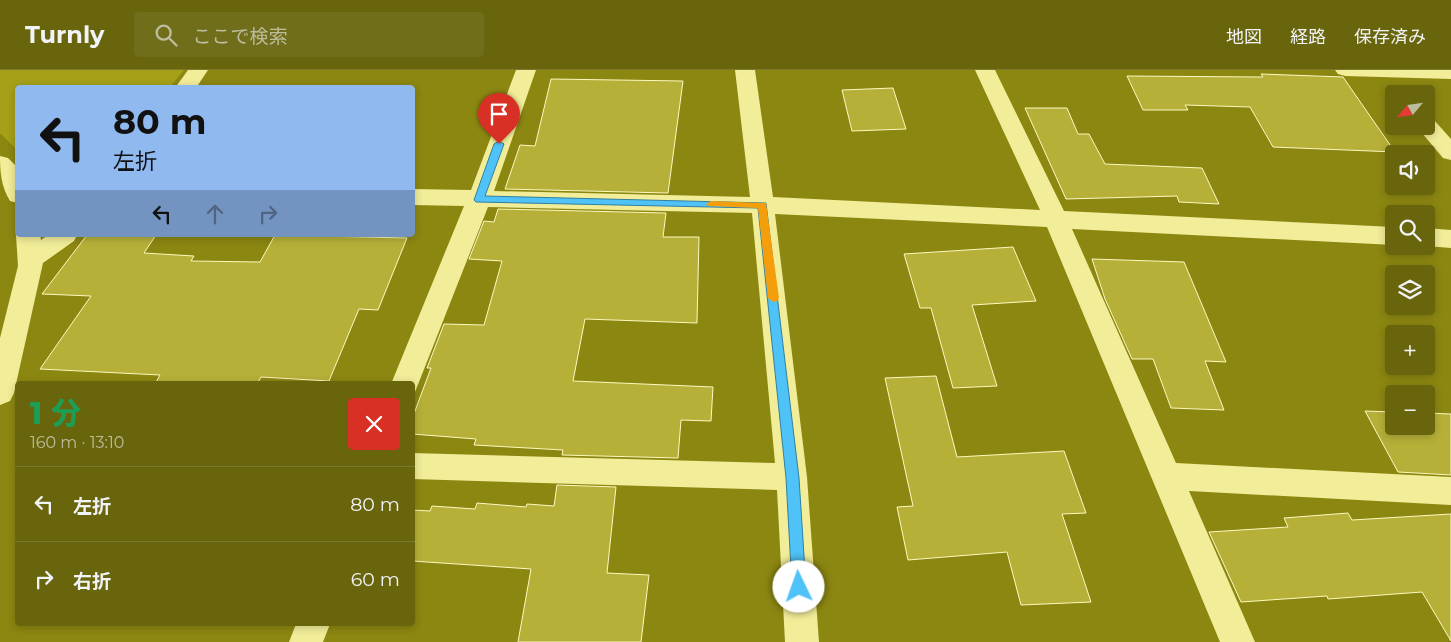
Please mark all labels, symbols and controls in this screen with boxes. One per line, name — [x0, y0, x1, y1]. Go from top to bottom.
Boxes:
search box — [134, 12, 484, 57]
text: Turnly — [25, 20, 104, 49]
icon: search — [152, 21, 180, 49]
text: ここで検索 — [192, 25, 287, 48]
text: 地図 — [1226, 26, 1262, 48]
text: 経路 — [1290, 26, 1326, 48]
text: 保存済み — [1354, 26, 1426, 48]
north arrow — [1385, 85, 1435, 135]
map controls — [1385, 85, 1435, 435]
pin — [478, 93, 520, 144]
text: 80 m — [113, 100, 207, 143]
icon: arrive — [485, 100, 513, 128]
icon: left — [30, 105, 95, 170]
button: sound — [1385, 145, 1435, 195]
text: 左折 — [113, 148, 157, 175]
icon: left — [148, 200, 176, 228]
icon: ahead — [201, 200, 229, 228]
icon: right — [254, 200, 282, 228]
button: search — [1385, 205, 1435, 255]
button: layers — [1385, 265, 1435, 315]
button: + — [1385, 325, 1435, 375]
button: − — [1385, 385, 1435, 435]
text: 1 分 — [30, 395, 81, 432]
button: close — [348, 398, 400, 450]
text: 160 m · 13:10 — [30, 433, 124, 452]
icon: left — [30, 490, 58, 518]
text: 80 m — [350, 493, 400, 516]
text: 左折 — [73, 495, 111, 518]
position arrow — [772, 560, 824, 612]
icon: right — [30, 565, 58, 593]
text: 60 m — [351, 568, 400, 591]
text: 右折 — [73, 570, 111, 593]

